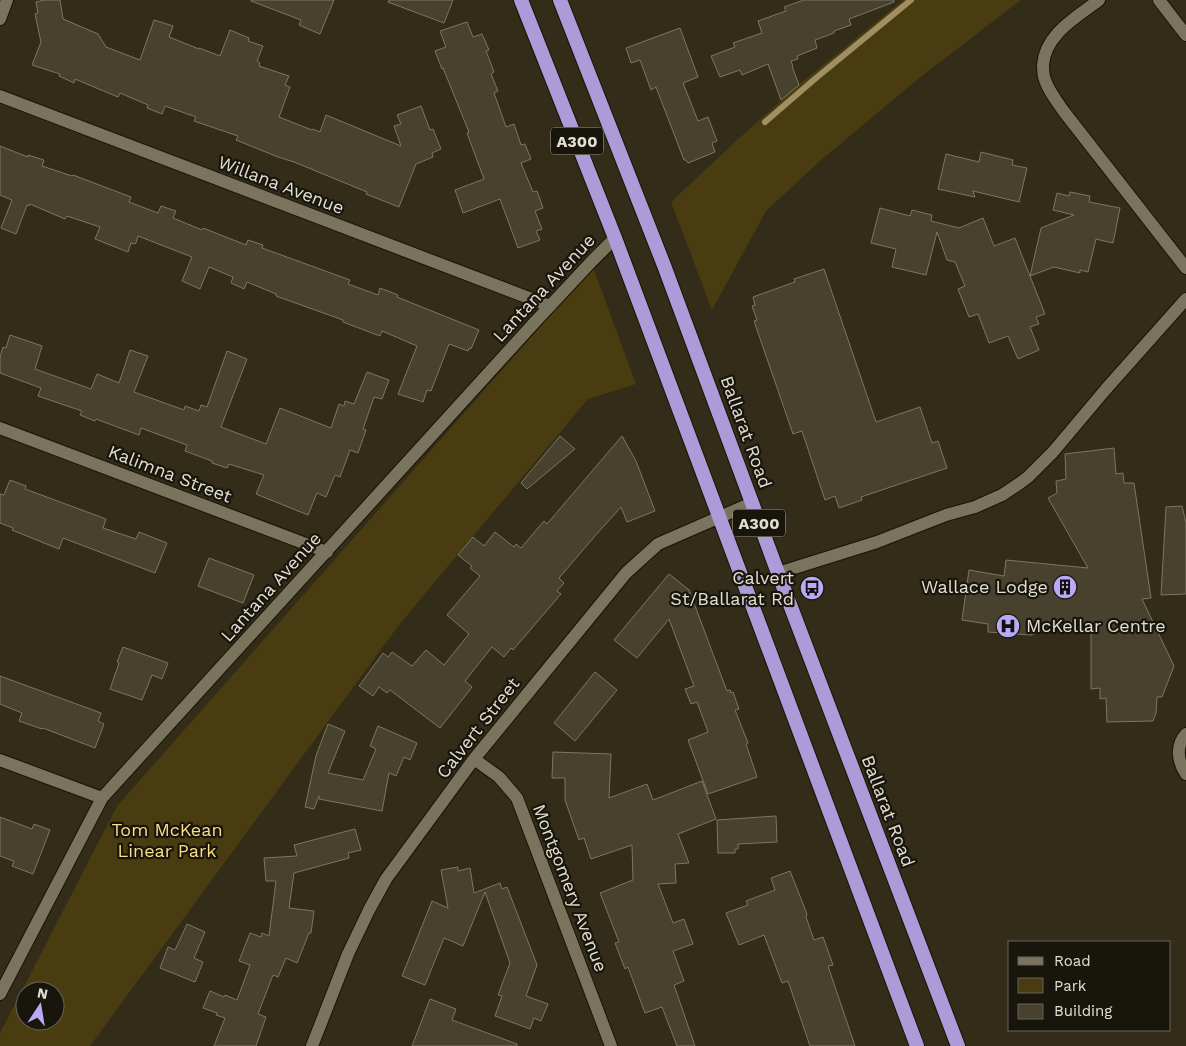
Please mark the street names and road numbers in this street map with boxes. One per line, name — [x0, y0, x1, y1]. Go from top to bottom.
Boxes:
road number: A300 — [551, 128, 603, 154]
street label: Willana Avenue — [215, 151, 347, 218]
street label: Lantana Avenue — [488, 229, 599, 346]
street label: Ballarat Road — [716, 373, 776, 491]
street label: Kalimna Street — [106, 440, 235, 507]
road number: A300 — [733, 509, 785, 536]
street label: Lantana Avenue — [216, 528, 325, 646]
street label: Calvert Street — [432, 673, 524, 782]
street label: Ballarat Road — [858, 752, 919, 870]
street label: Montgomery Avenue — [529, 801, 612, 975]

